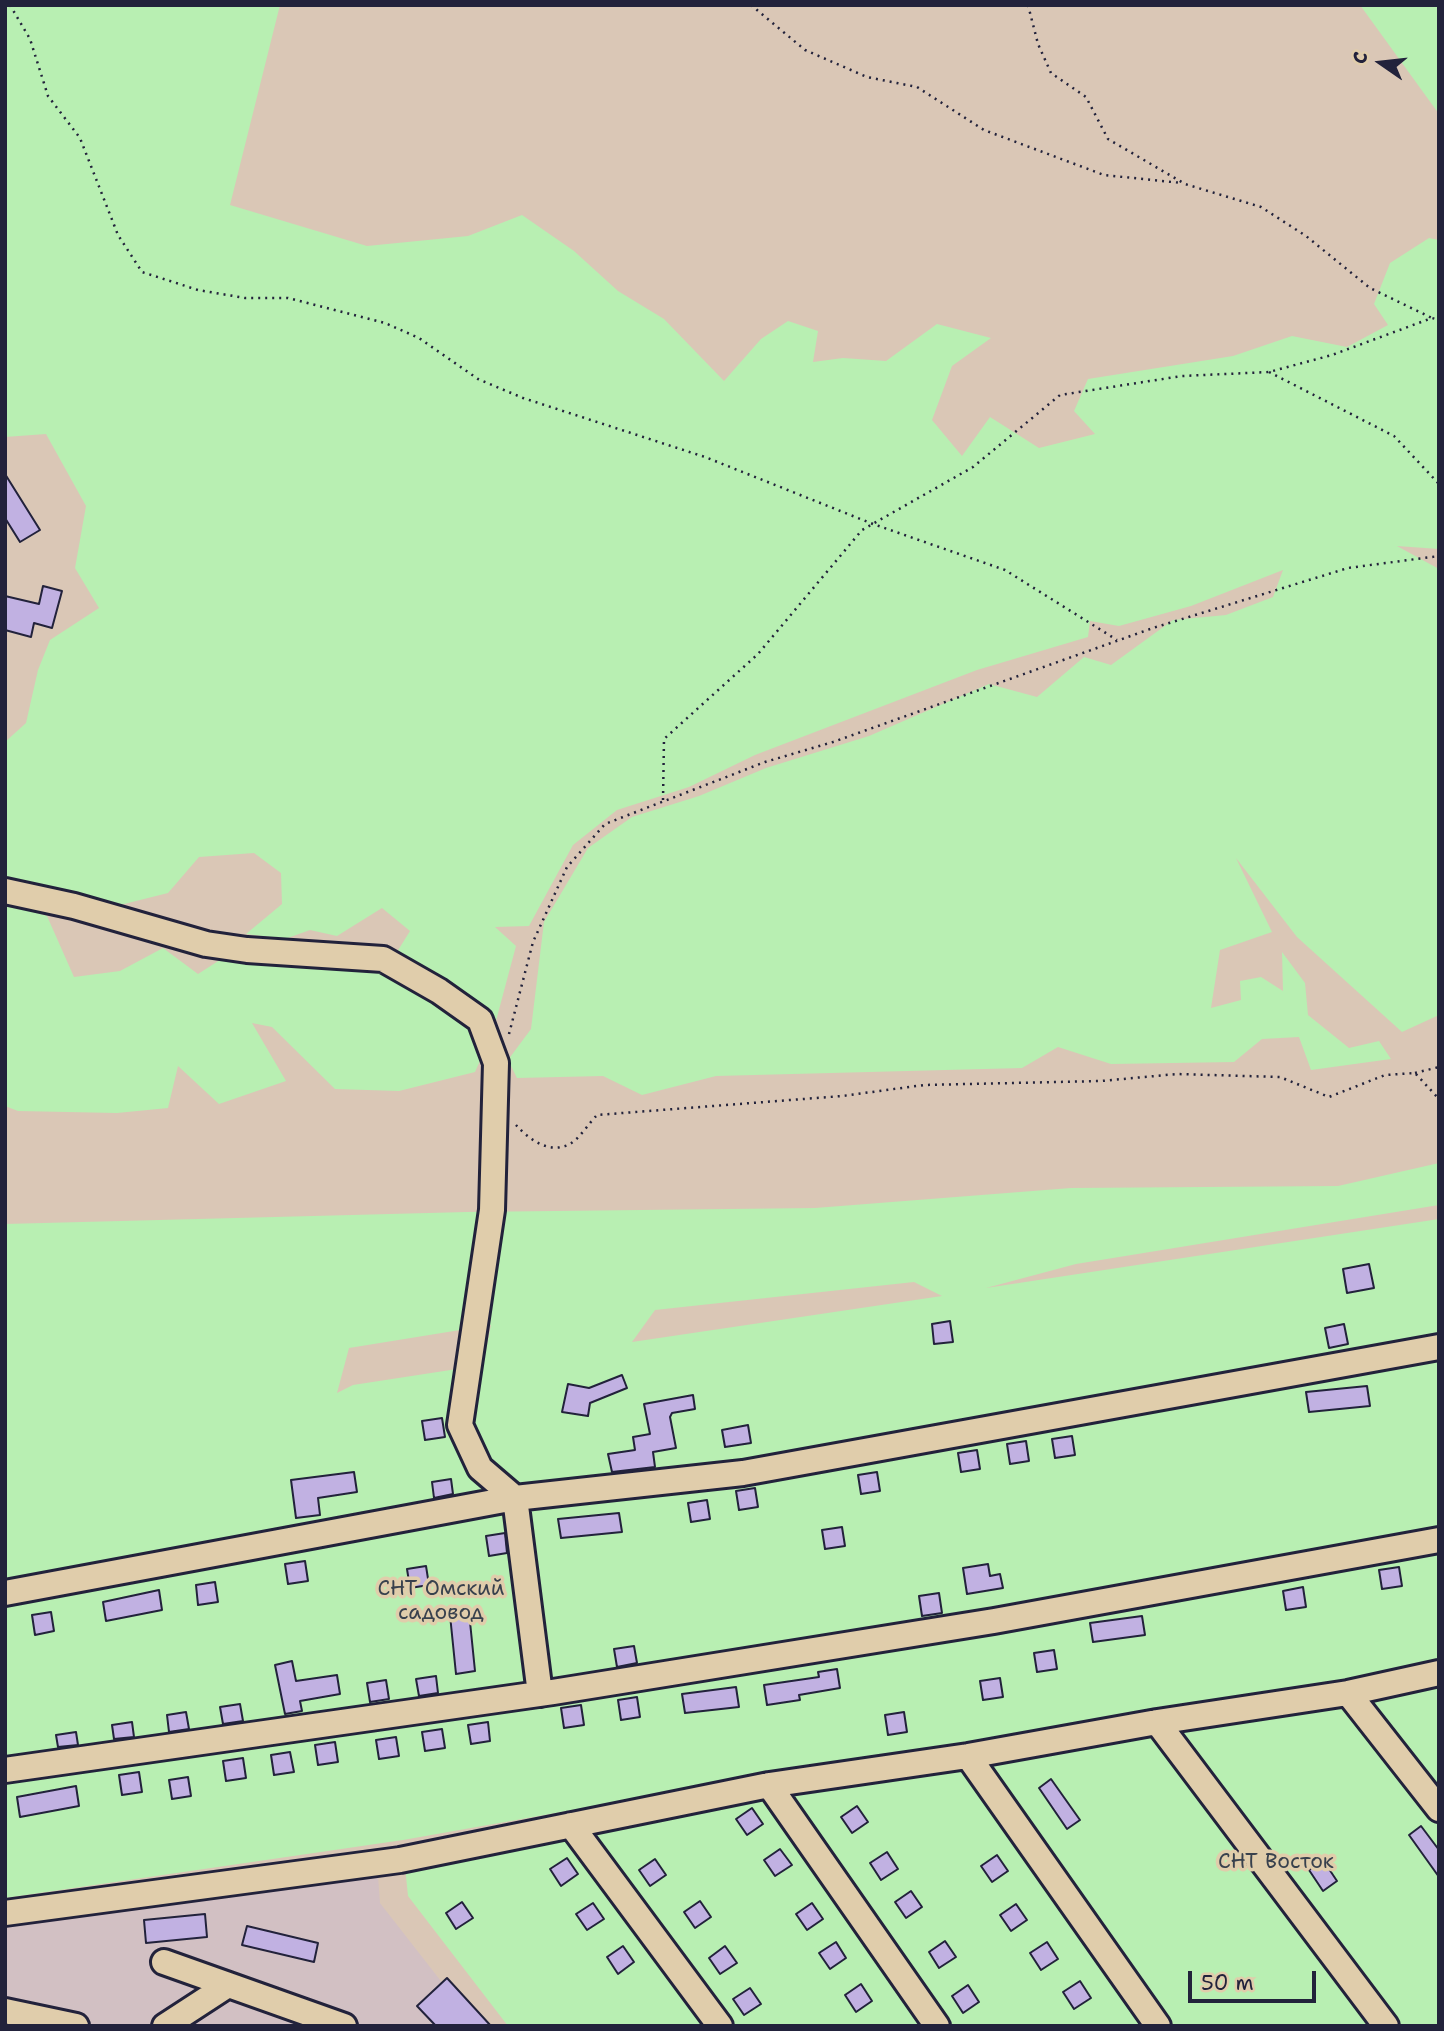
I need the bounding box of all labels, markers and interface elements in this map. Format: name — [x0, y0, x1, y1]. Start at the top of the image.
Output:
north arrow — [1346, 28, 1416, 98]
text: С — [1347, 49, 1374, 66]
park label: СНТ Омский садовод — [378, 1577, 504, 1627]
park label: СНТ Восток — [1218, 1850, 1334, 1876]
scale bar — [1192, 1958, 1320, 2002]
text: 50 m — [1201, 1969, 1254, 1997]

